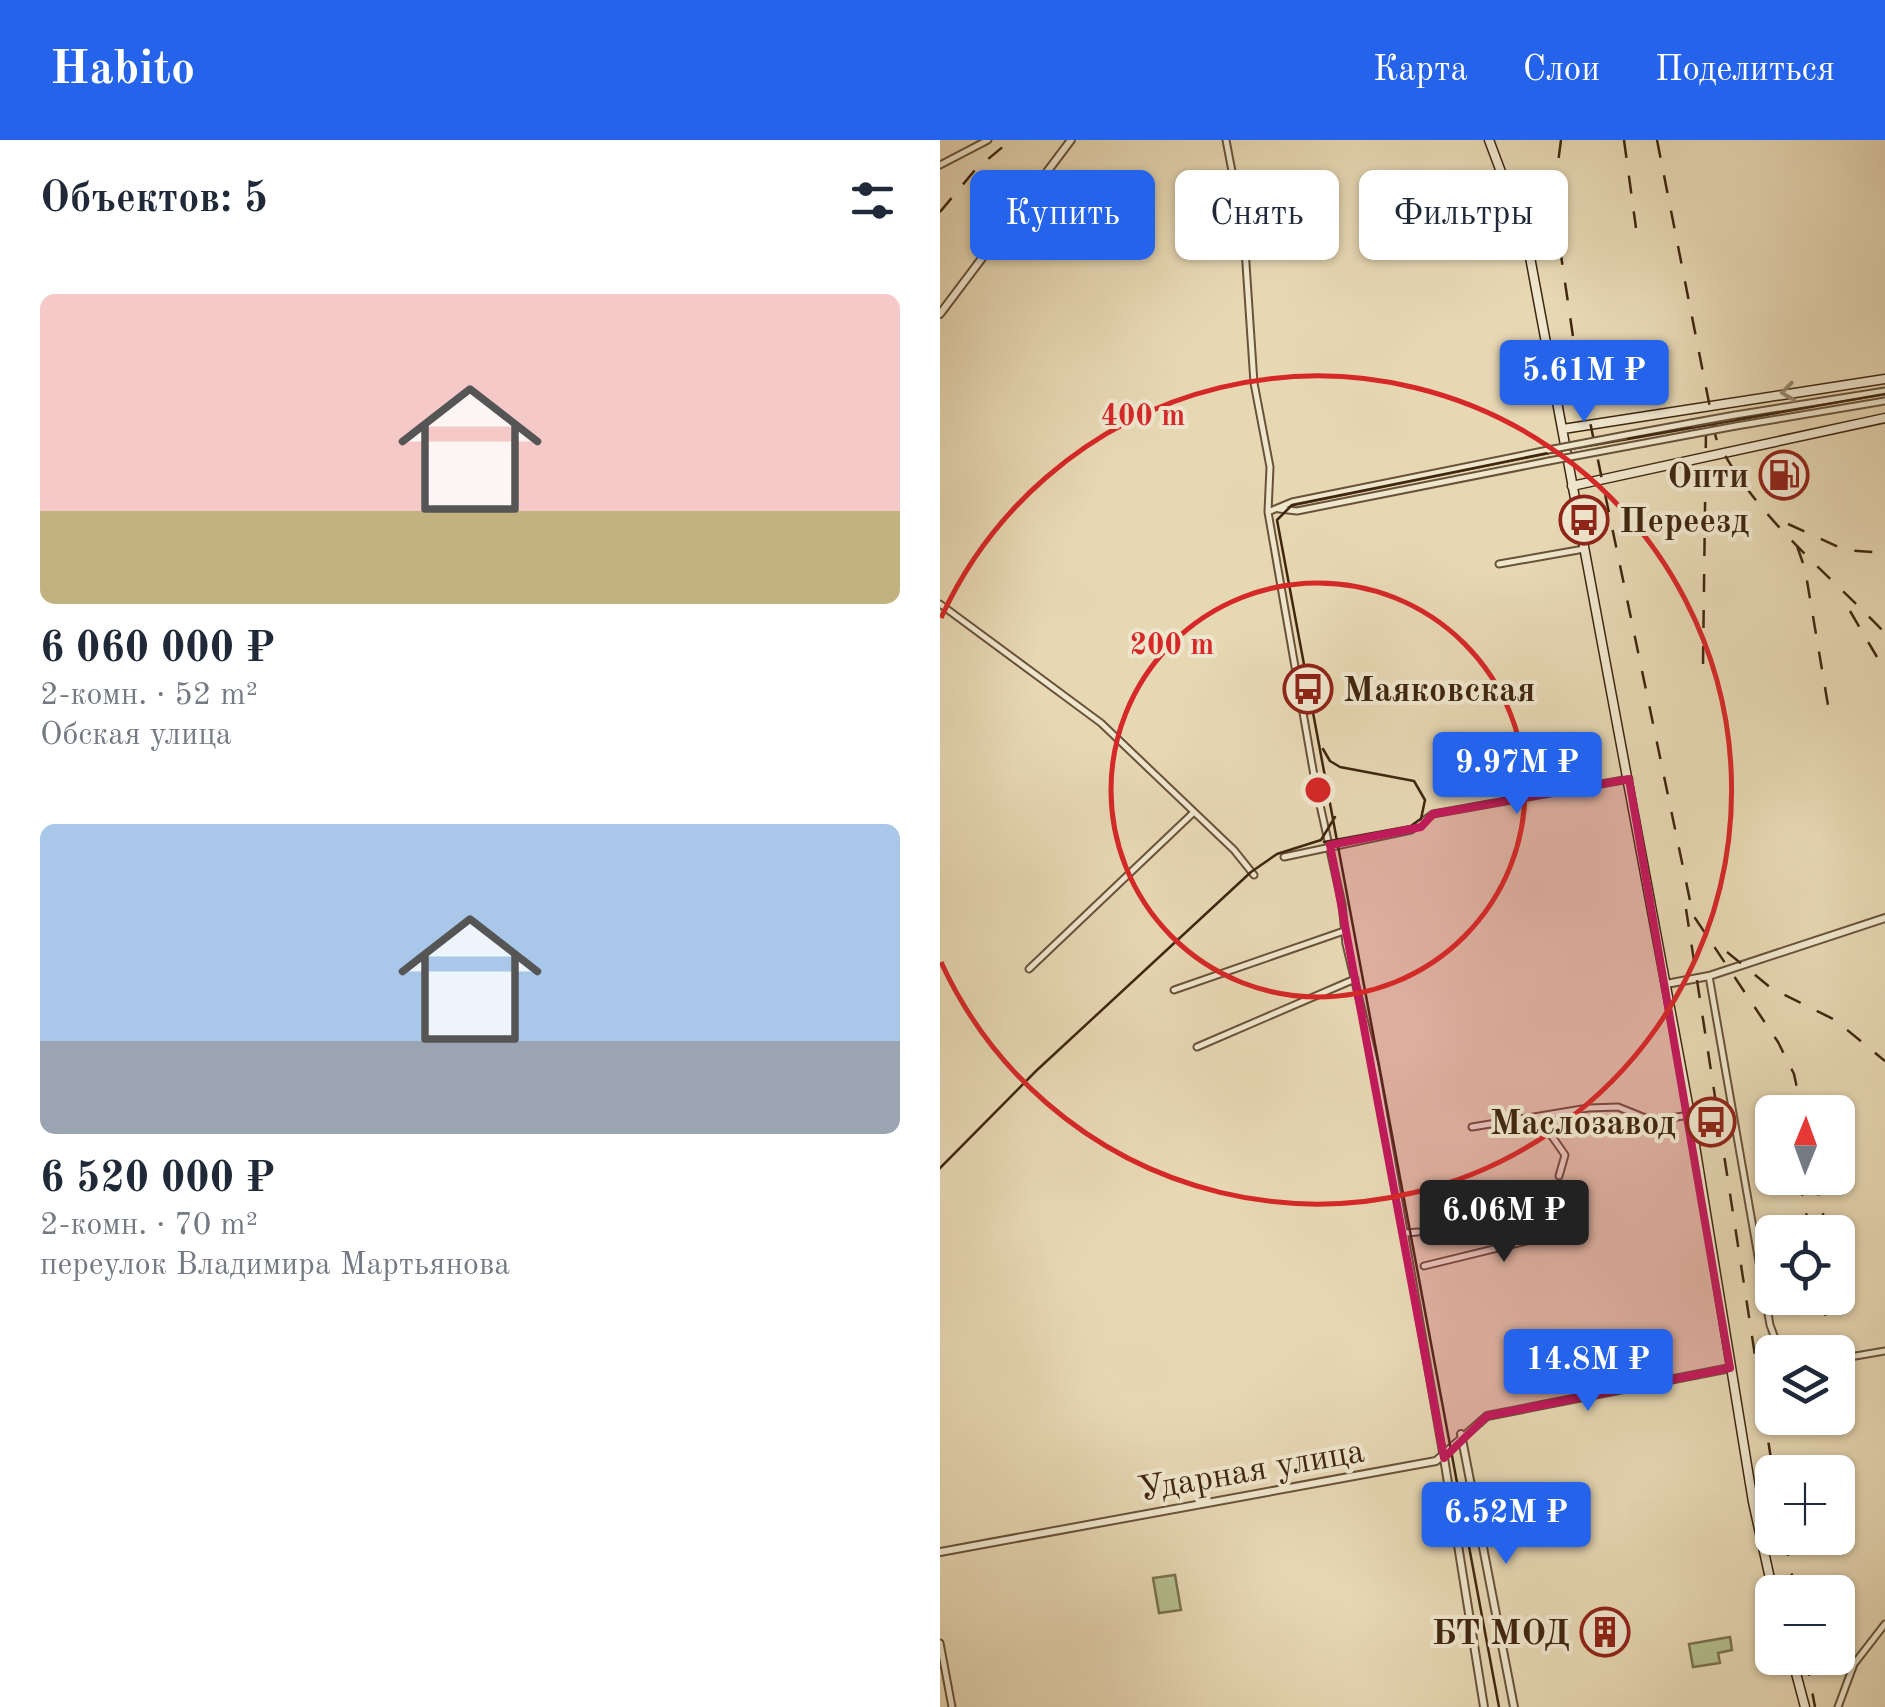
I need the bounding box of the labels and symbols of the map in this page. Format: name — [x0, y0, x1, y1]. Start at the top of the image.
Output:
pin: 5.61M ₽ — [1492, 340, 1676, 425]
one-way arrow — [1780, 381, 1797, 402]
text: 400 m — [1101, 402, 1185, 432]
fuel station icon: Опти — [1758, 449, 1810, 501]
place label: Опти — [1667, 460, 1749, 495]
bus stop icon: Переезд — [1558, 494, 1610, 546]
place label: Переезд — [1619, 505, 1749, 540]
text: 200 m — [1130, 631, 1214, 661]
bus stop icon: Маяковская — [1282, 663, 1334, 715]
place label: Маяковская — [1343, 674, 1535, 709]
pin: 9.97M ₽ — [1425, 732, 1609, 817]
centre of rings — [1300, 772, 1336, 808]
north arrow — [1755, 1095, 1855, 1195]
bus stop icon: Маслозавод — [1685, 1096, 1737, 1148]
place label: Маслозавод — [1490, 1107, 1676, 1142]
pin: 6.06M ₽ — [1412, 1180, 1596, 1265]
pin: 14.8M ₽ — [1496, 1329, 1680, 1414]
street label: Ударная улица — [1136, 1434, 1367, 1509]
pin: 6.52M ₽ — [1414, 1482, 1598, 1567]
building icon: БТ МОД — [1579, 1606, 1631, 1658]
place label: БТ МОД — [1432, 1617, 1570, 1652]

